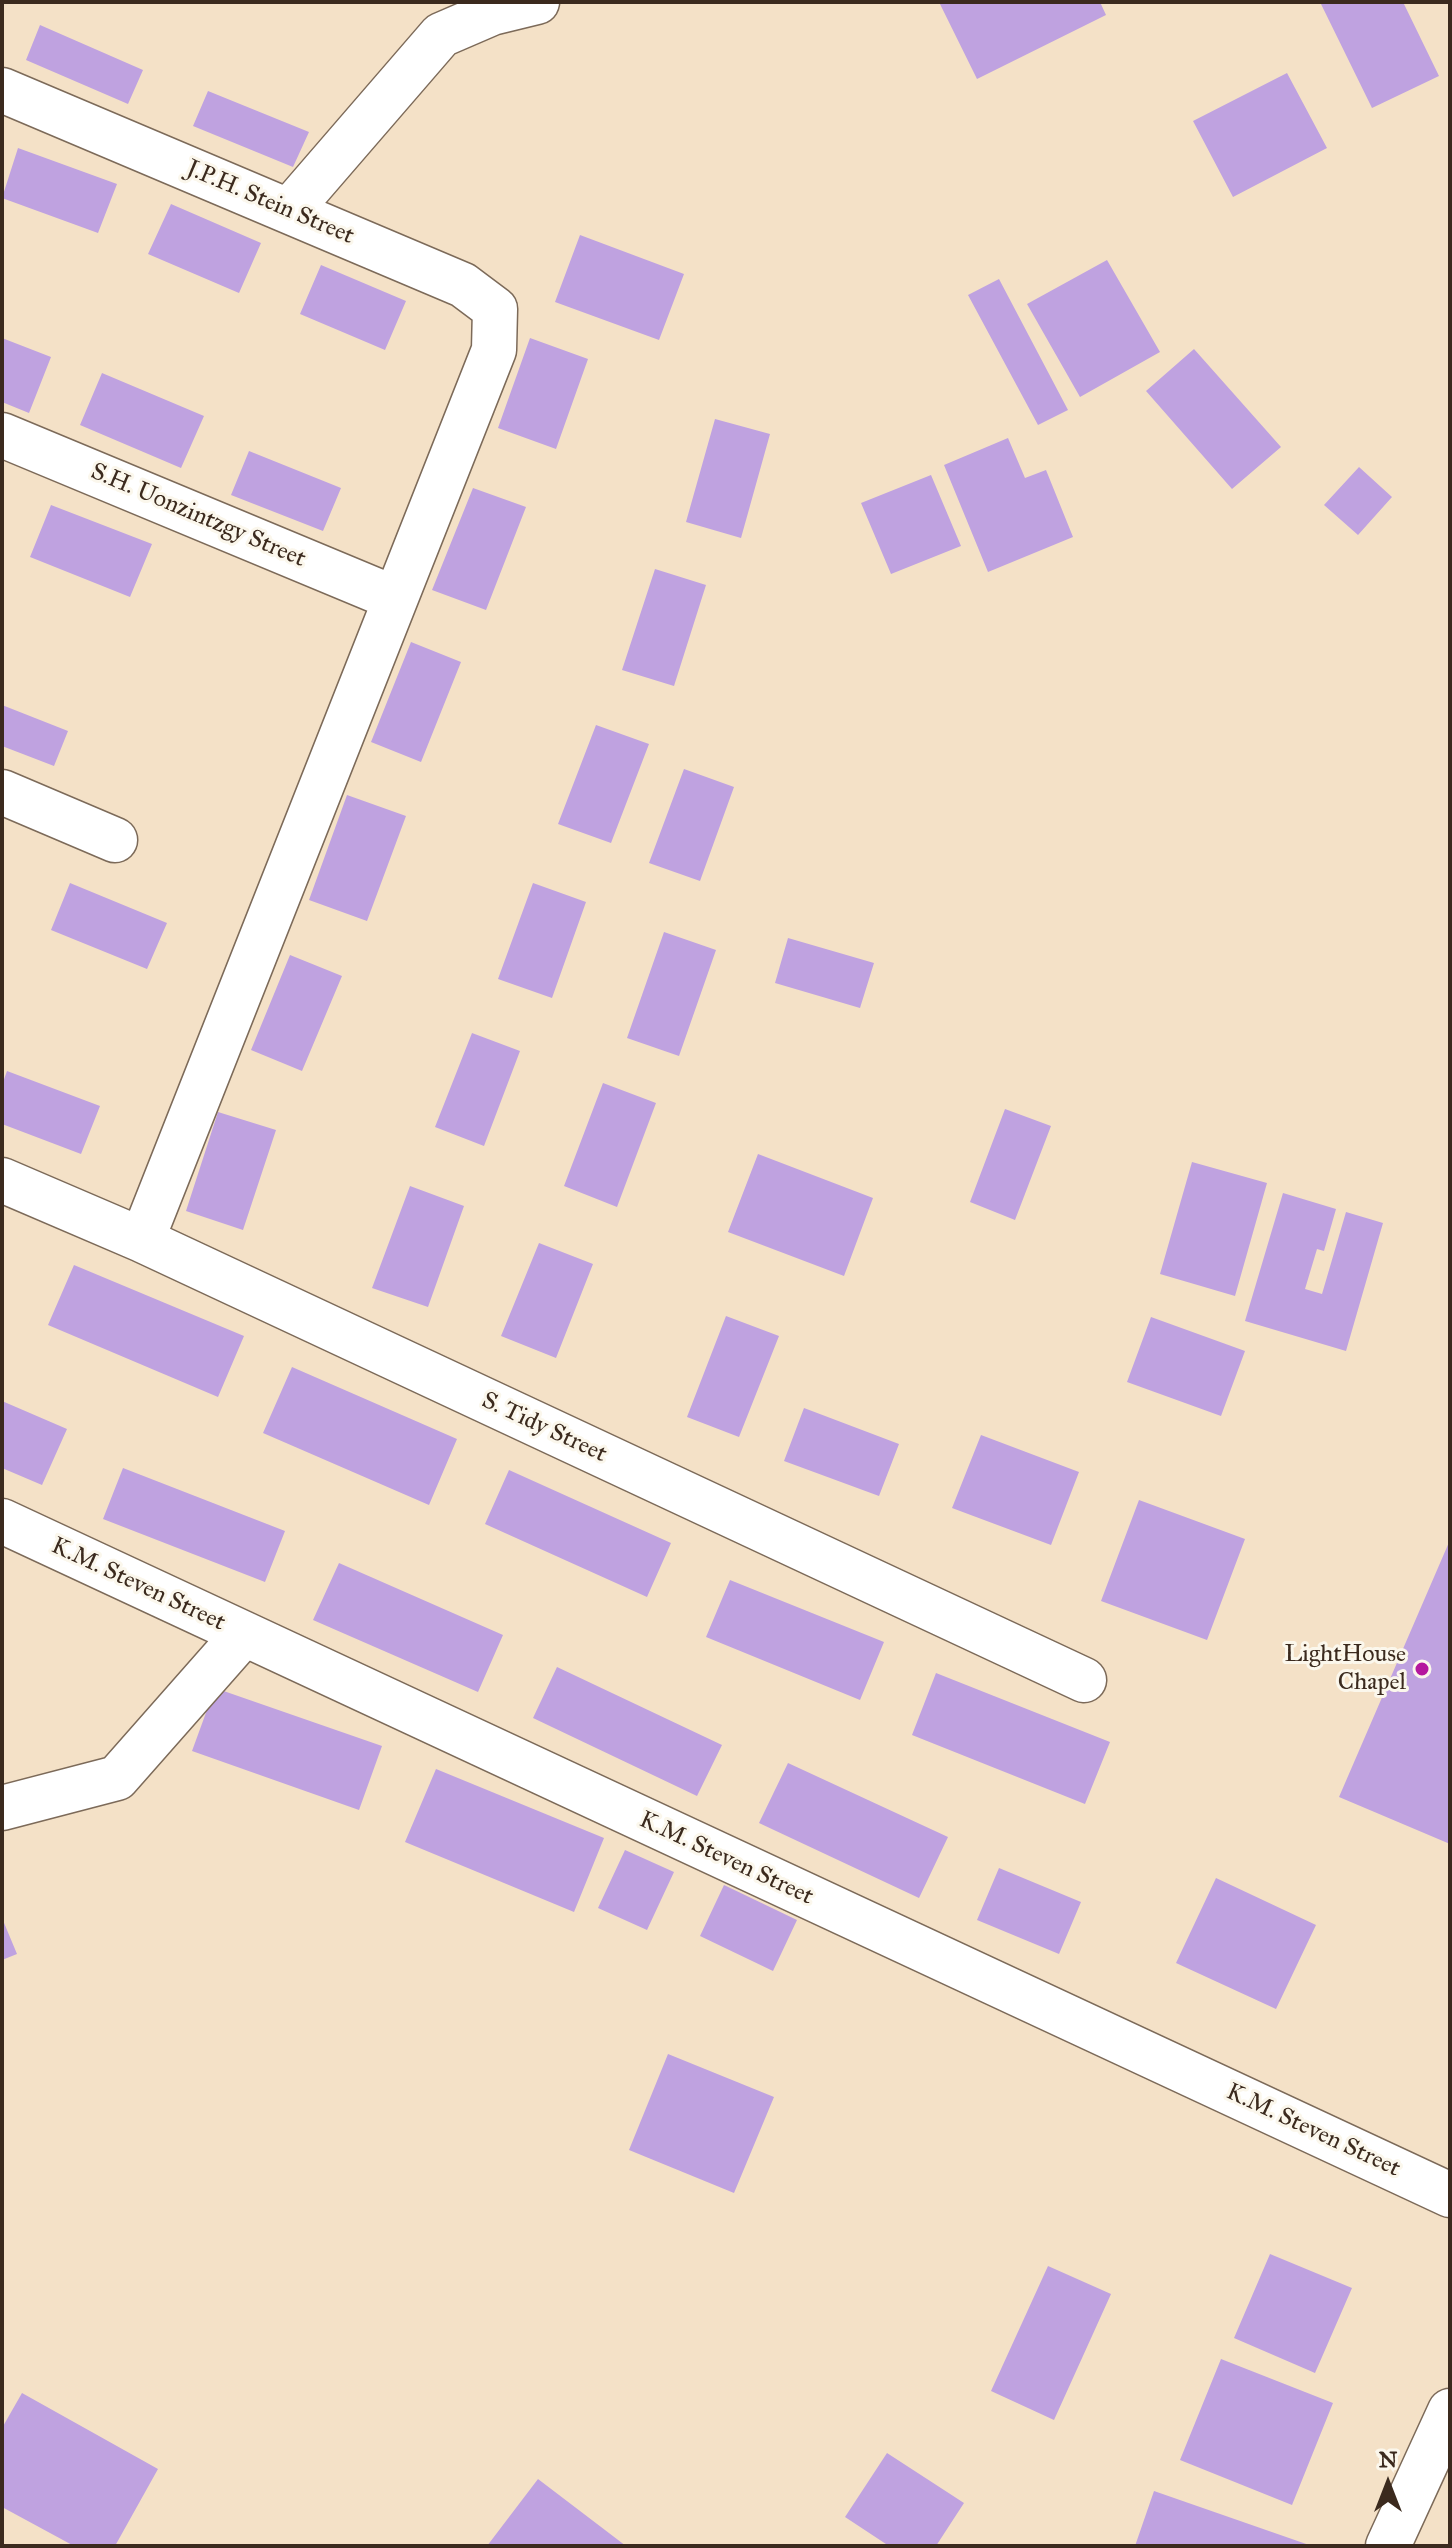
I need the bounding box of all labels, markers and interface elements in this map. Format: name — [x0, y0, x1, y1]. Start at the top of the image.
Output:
street label: J.P.H. Stein Street — [182, 155, 358, 251]
street label: S.H. Uonzintzgy Street — [86, 458, 310, 574]
street label: S. Tidy Street — [477, 1386, 611, 1470]
street label: K.M. Steven Street — [46, 1532, 230, 1638]
place label: LightHouse Chapel — [1285, 1641, 1406, 1697]
marker: LightHouse Chapel — [1413, 1660, 1431, 1678]
street label: K.M. Steven Street — [634, 1806, 818, 1912]
street label: K.M. Steven Street — [1221, 2078, 1405, 2184]
north arrow — [1348, 2444, 1428, 2524]
text: N — [1379, 2446, 1397, 2473]

